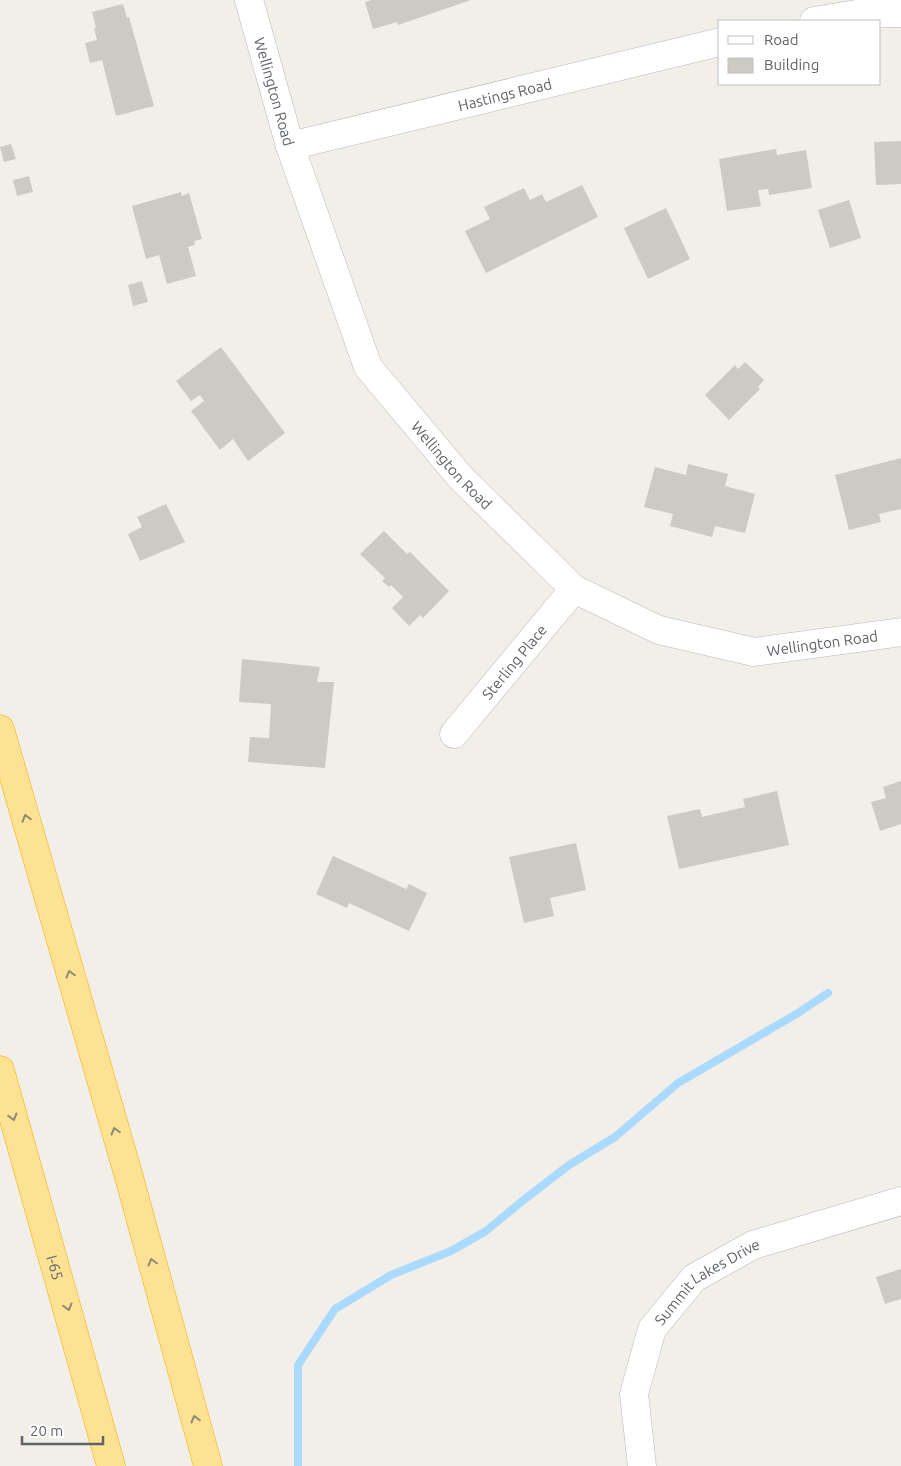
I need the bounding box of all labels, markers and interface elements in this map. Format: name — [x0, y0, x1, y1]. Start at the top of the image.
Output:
legend — [718, 20, 881, 85]
text: Road — [764, 31, 799, 48]
street label: Wellington Road — [251, 35, 298, 148]
text: Building — [764, 56, 819, 73]
street label: Hastings Road — [456, 74, 553, 114]
street label: Wellington Road — [408, 418, 496, 512]
street label: Sterling Place — [478, 621, 550, 702]
street label: Wellington Road — [766, 627, 879, 659]
one-way arrow — [21, 815, 31, 823]
one-way arrow — [66, 971, 76, 979]
one-way arrow — [7, 1112, 17, 1120]
one-way arrow — [111, 1127, 121, 1135]
street label: Summit Lakes Drive — [651, 1235, 761, 1328]
street label: I-65 — [44, 1253, 67, 1282]
one-way arrow — [147, 1258, 158, 1267]
one-way arrow — [62, 1302, 72, 1310]
scale bar — [22, 1414, 104, 1446]
one-way arrow — [191, 1415, 201, 1424]
text: 20 m — [30, 1422, 63, 1439]

